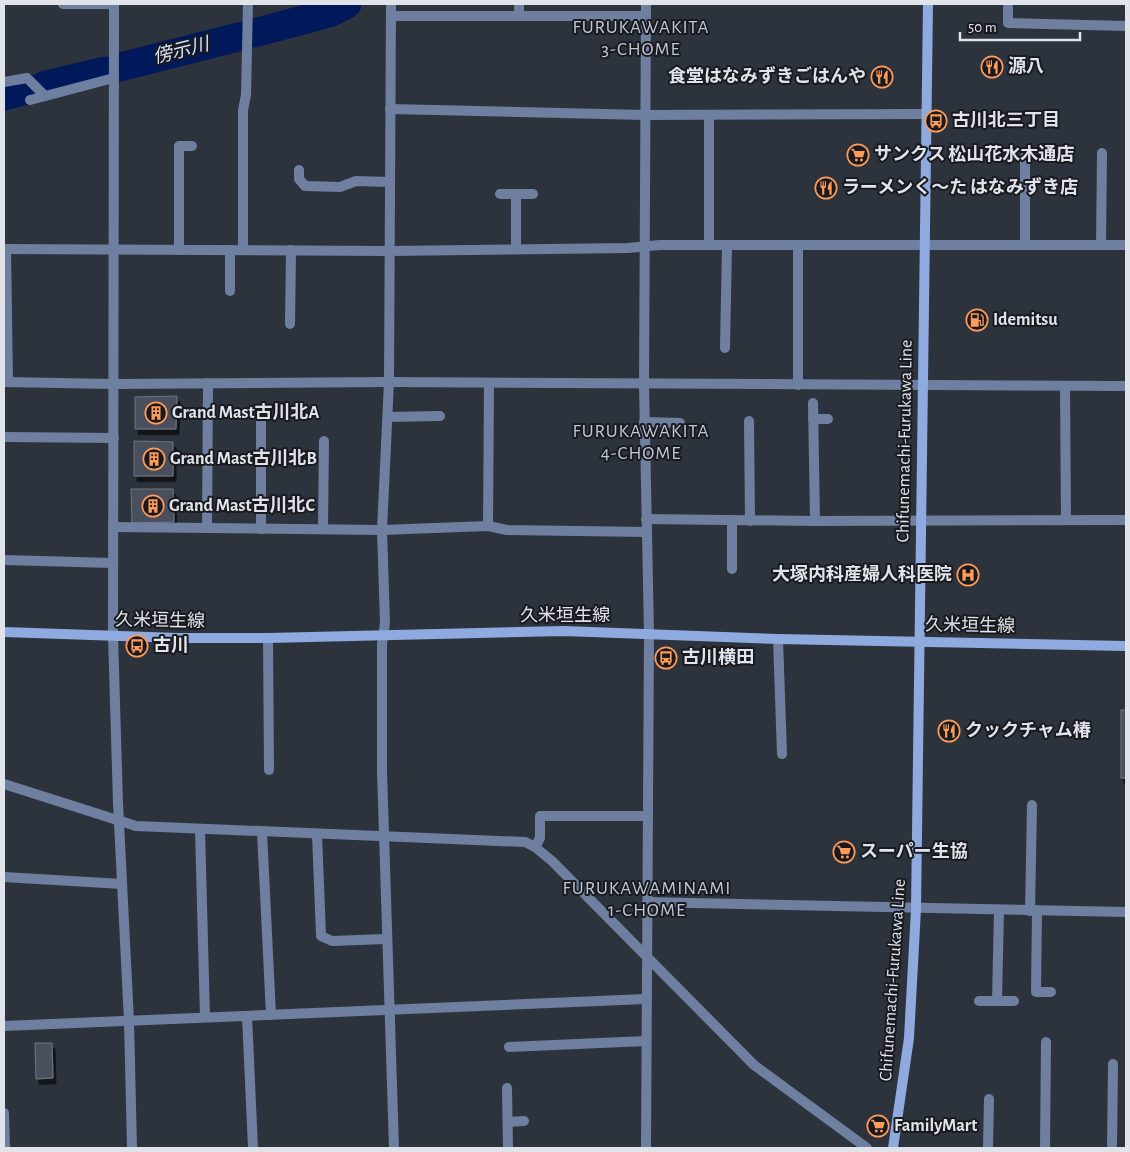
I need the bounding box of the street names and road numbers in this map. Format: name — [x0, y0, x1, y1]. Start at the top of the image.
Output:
street label: Chifunemachi-Furukawa Line — [894, 339, 916, 543]
street label: 久米垣生線 — [520, 605, 610, 625]
street label: 久米垣生線 — [115, 609, 205, 631]
street label: 久米垣生線 — [925, 614, 1015, 636]
street label: Chifunemachi-Furukawa Line — [877, 878, 909, 1082]

